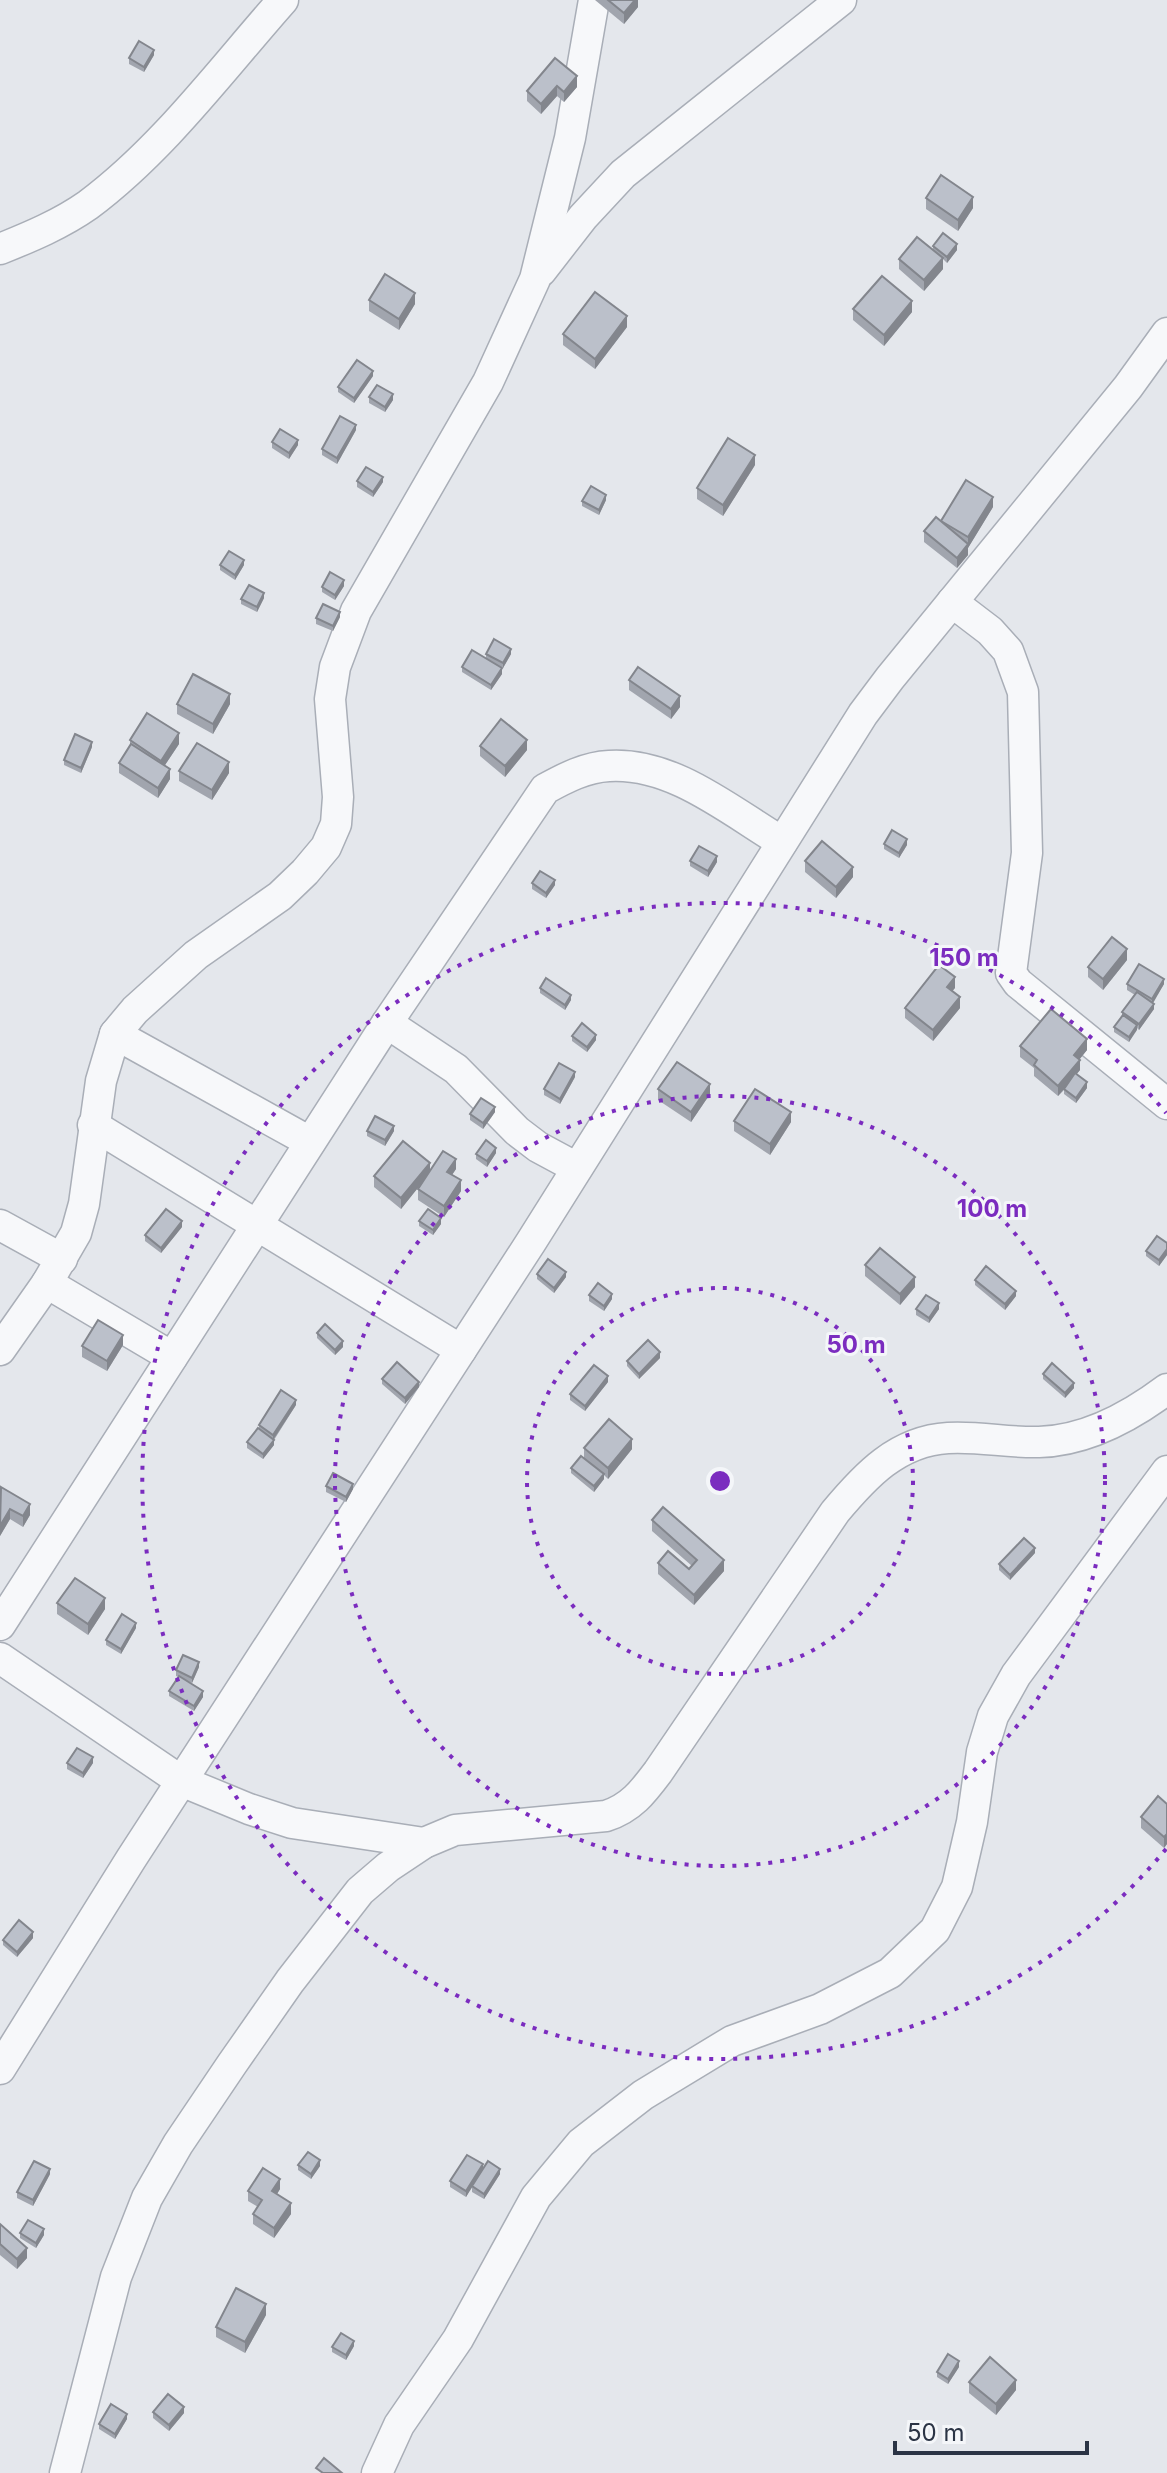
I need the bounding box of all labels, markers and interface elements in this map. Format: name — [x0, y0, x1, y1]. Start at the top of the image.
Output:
text: 150 m — [929, 943, 999, 972]
text: 100 m — [957, 1194, 1027, 1223]
text: 50 m — [826, 1330, 886, 1359]
centre of rings — [706, 1467, 734, 1495]
scale bar — [895, 2405, 1087, 2455]
text: 50 m — [907, 2418, 965, 2447]

